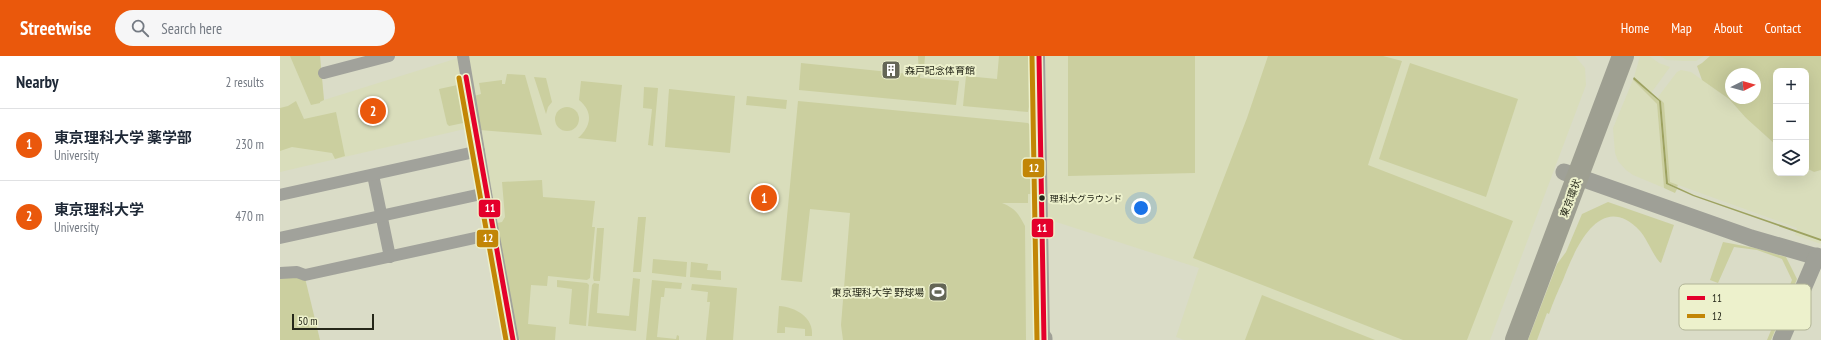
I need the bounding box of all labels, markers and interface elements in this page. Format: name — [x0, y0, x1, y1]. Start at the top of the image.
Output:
search box — [115, 10, 395, 46]
text: Streetwise — [20, 16, 91, 40]
icon: search — [129, 17, 151, 39]
text: Search here — [161, 19, 222, 38]
text: Home — [1621, 19, 1649, 37]
text: Map — [1671, 19, 1692, 37]
text: About — [1714, 19, 1743, 37]
text: Contact — [1765, 19, 1801, 37]
building icon: 森戸記念体育館 — [880, 59, 902, 81]
place label: 森戸記念体育館 — [905, 64, 975, 77]
north arrow — [1725, 68, 1761, 104]
map controls — [1773, 68, 1809, 176]
button: + — [1773, 68, 1809, 104]
text: Nearby — [16, 71, 59, 93]
text: 2 results — [225, 74, 264, 91]
pin: 2 — [360, 96, 386, 126]
button: − — [1773, 104, 1809, 140]
text: 東京理科大学 薬学部 — [54, 128, 192, 147]
text: 1 — [26, 136, 32, 153]
text: 230 m — [235, 136, 264, 153]
button: layers — [1773, 140, 1809, 176]
text: University — [54, 147, 99, 164]
line badge: 12 — [1022, 158, 1045, 178]
text: 12 — [1029, 161, 1039, 175]
street label: 東京環状 — [1557, 177, 1584, 219]
pin: 1 — [751, 183, 777, 213]
marker: 理科大グラウンド — [1037, 193, 1047, 203]
place label: 理科大グラウンド — [1050, 193, 1122, 204]
your location — [1131, 198, 1151, 218]
line badge: 11 — [478, 199, 501, 218]
text: 東京理科大学 — [54, 200, 144, 219]
text: 11 — [485, 201, 495, 215]
text: 2 — [26, 208, 32, 225]
text: 470 m — [235, 208, 264, 225]
line badge: 11 — [1031, 218, 1054, 238]
text: University — [54, 219, 99, 236]
text: 11 — [1037, 221, 1047, 235]
line badge: 12 — [476, 229, 499, 248]
text: 12 — [483, 231, 493, 245]
sports icon: 東京理科大学 野球場 — [927, 281, 949, 303]
legend — [1679, 284, 1811, 330]
place label: 東京理科大学 野球場 — [832, 286, 924, 299]
text: 11 — [1712, 291, 1722, 305]
text: 12 — [1712, 309, 1722, 323]
scale bar — [292, 312, 374, 331]
text: 50 m — [298, 314, 317, 328]

